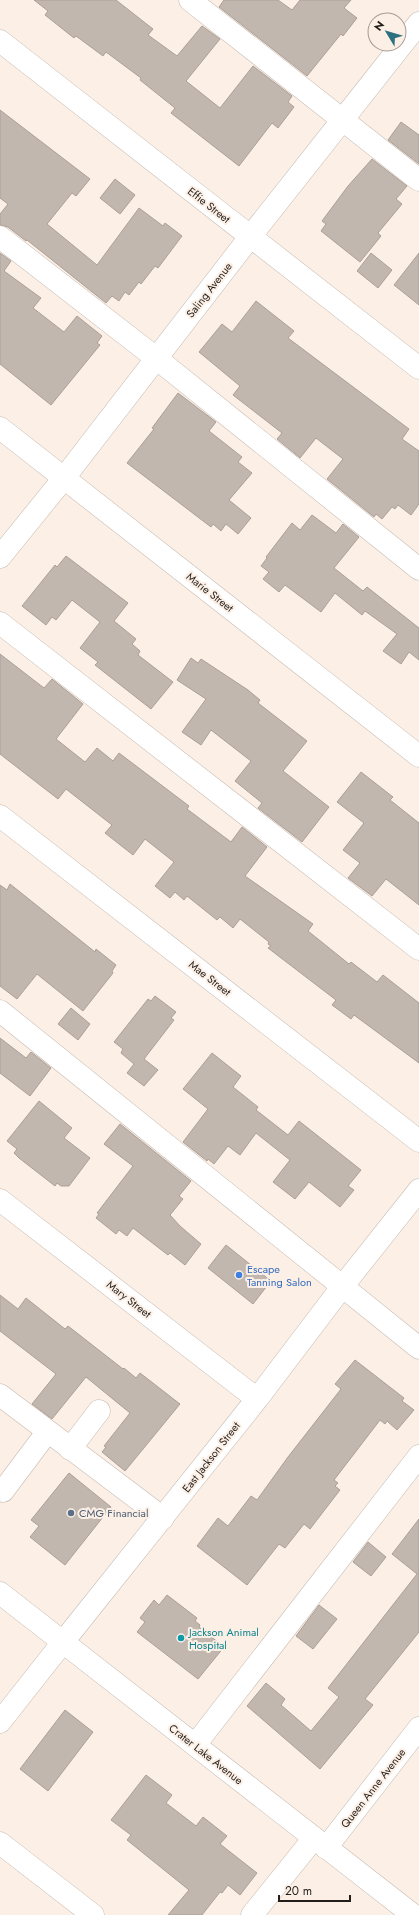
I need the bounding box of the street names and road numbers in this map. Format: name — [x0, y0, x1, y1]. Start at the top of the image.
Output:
street label: Effie Street — [184, 183, 234, 227]
street label: Saling Avenue — [182, 259, 236, 321]
street label: Marie Street — [183, 568, 237, 616]
street label: Mae Street — [186, 956, 235, 1000]
street label: Mary Street — [103, 1276, 155, 1322]
street label: East Jackson Street — [178, 1418, 244, 1496]
street label: Crater Lake Avenue — [166, 1720, 247, 1788]
street label: Queen Anne Avenue — [337, 1745, 409, 1831]

